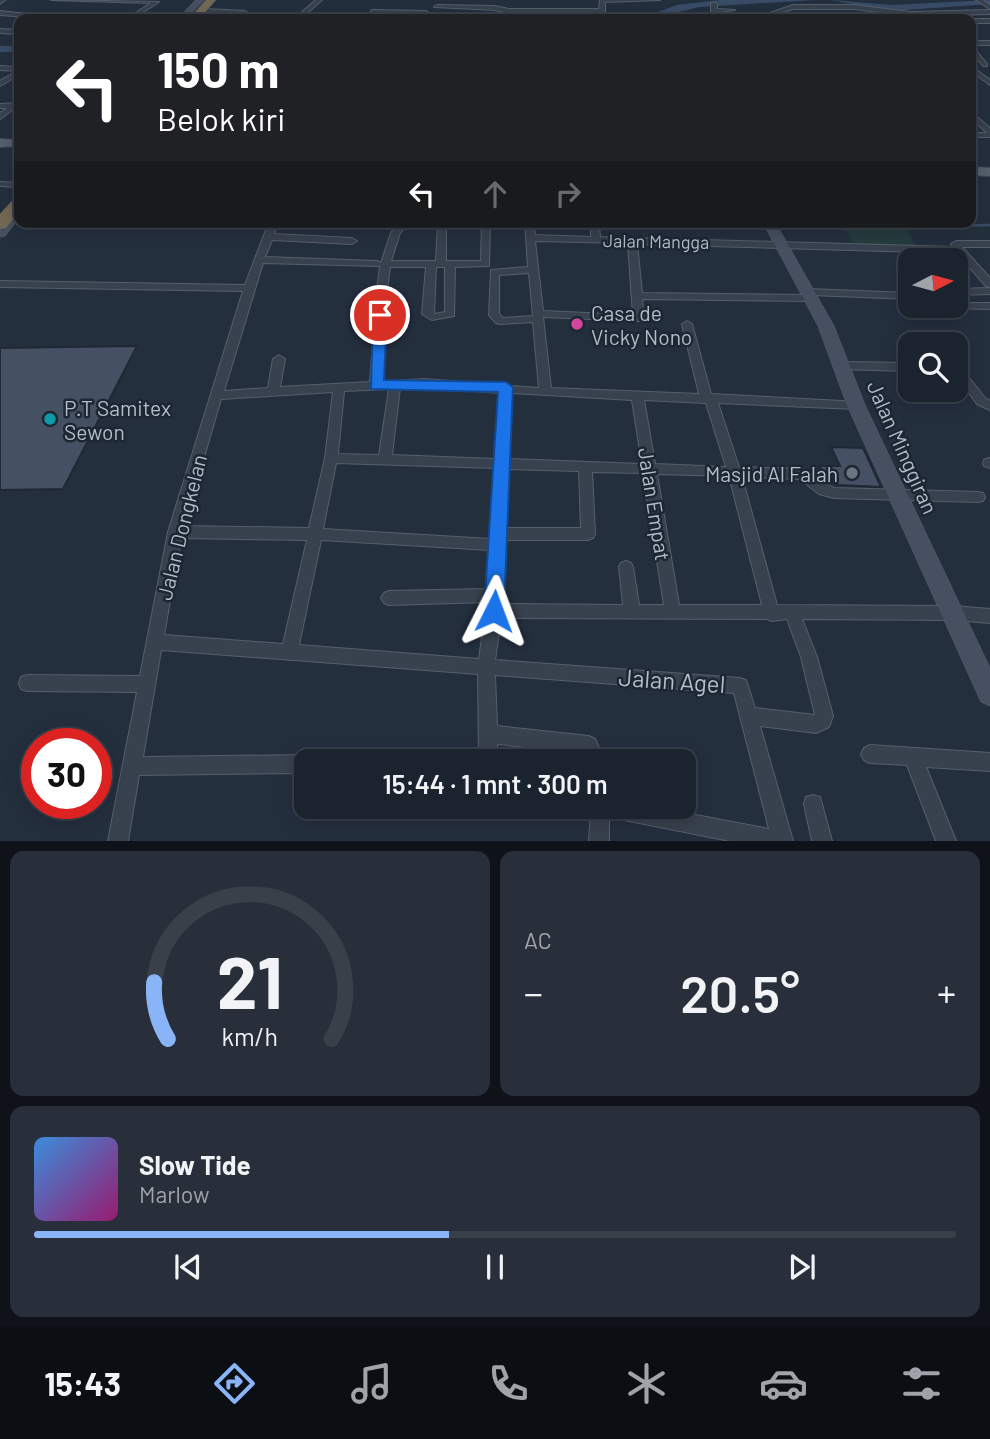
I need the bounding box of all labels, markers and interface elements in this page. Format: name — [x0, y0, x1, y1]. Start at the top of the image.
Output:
text: 150 m — [157, 39, 279, 98]
icon: left — [42, 42, 133, 133]
text: Belok kiri — [157, 99, 285, 137]
icon: left — [403, 175, 441, 213]
icon: ahead — [476, 175, 514, 213]
icon: right — [549, 175, 587, 213]
street label: Jalan Mangga — [603, 229, 709, 253]
north arrow — [898, 248, 968, 318]
map controls — [898, 248, 968, 402]
pin — [350, 285, 410, 345]
icon: arrive — [361, 296, 399, 334]
place label: Casa de Vicky Nono — [591, 300, 692, 349]
marker: Casa de Vicky Nono — [569, 316, 585, 332]
button: search — [898, 332, 968, 402]
street label: Jalan Minggiran — [862, 377, 944, 517]
place label: P.T Samitex Sewon — [64, 395, 171, 444]
marker: P.T Samitex Sewon — [42, 411, 58, 427]
street label: Jalan Empat — [634, 446, 676, 562]
street label: Jalan Dongkelan — [151, 452, 211, 602]
place label: Masjid Al Falah — [705, 461, 838, 486]
marker: Masjid Al Falah — [844, 465, 860, 481]
position arrow — [457, 574, 531, 648]
street label: Jalan Agel — [618, 662, 726, 698]
speed limit sign: 30 — [21, 728, 112, 819]
text: 15:44 · 1 mnt · 300 m — [382, 768, 608, 799]
text: AC — [524, 926, 552, 954]
text: 21 — [217, 937, 283, 1025]
text: 20.5° — [680, 961, 800, 1023]
text: − — [524, 969, 543, 1015]
text: + — [937, 969, 956, 1015]
text: km/h — [222, 1021, 278, 1051]
text: Slow Tide — [139, 1149, 251, 1180]
text: Marlow — [139, 1180, 210, 1208]
icon: previous — [169, 1248, 207, 1286]
icon: pause — [476, 1248, 514, 1286]
icon: next — [783, 1248, 821, 1286]
icon: directions — [210, 1359, 259, 1408]
icon: music — [347, 1359, 396, 1408]
icon: phone — [484, 1359, 533, 1408]
icon: climate — [622, 1359, 671, 1408]
icon: car — [759, 1359, 808, 1408]
icon: filters — [897, 1359, 946, 1408]
text: 15:43 — [44, 1364, 121, 1402]

